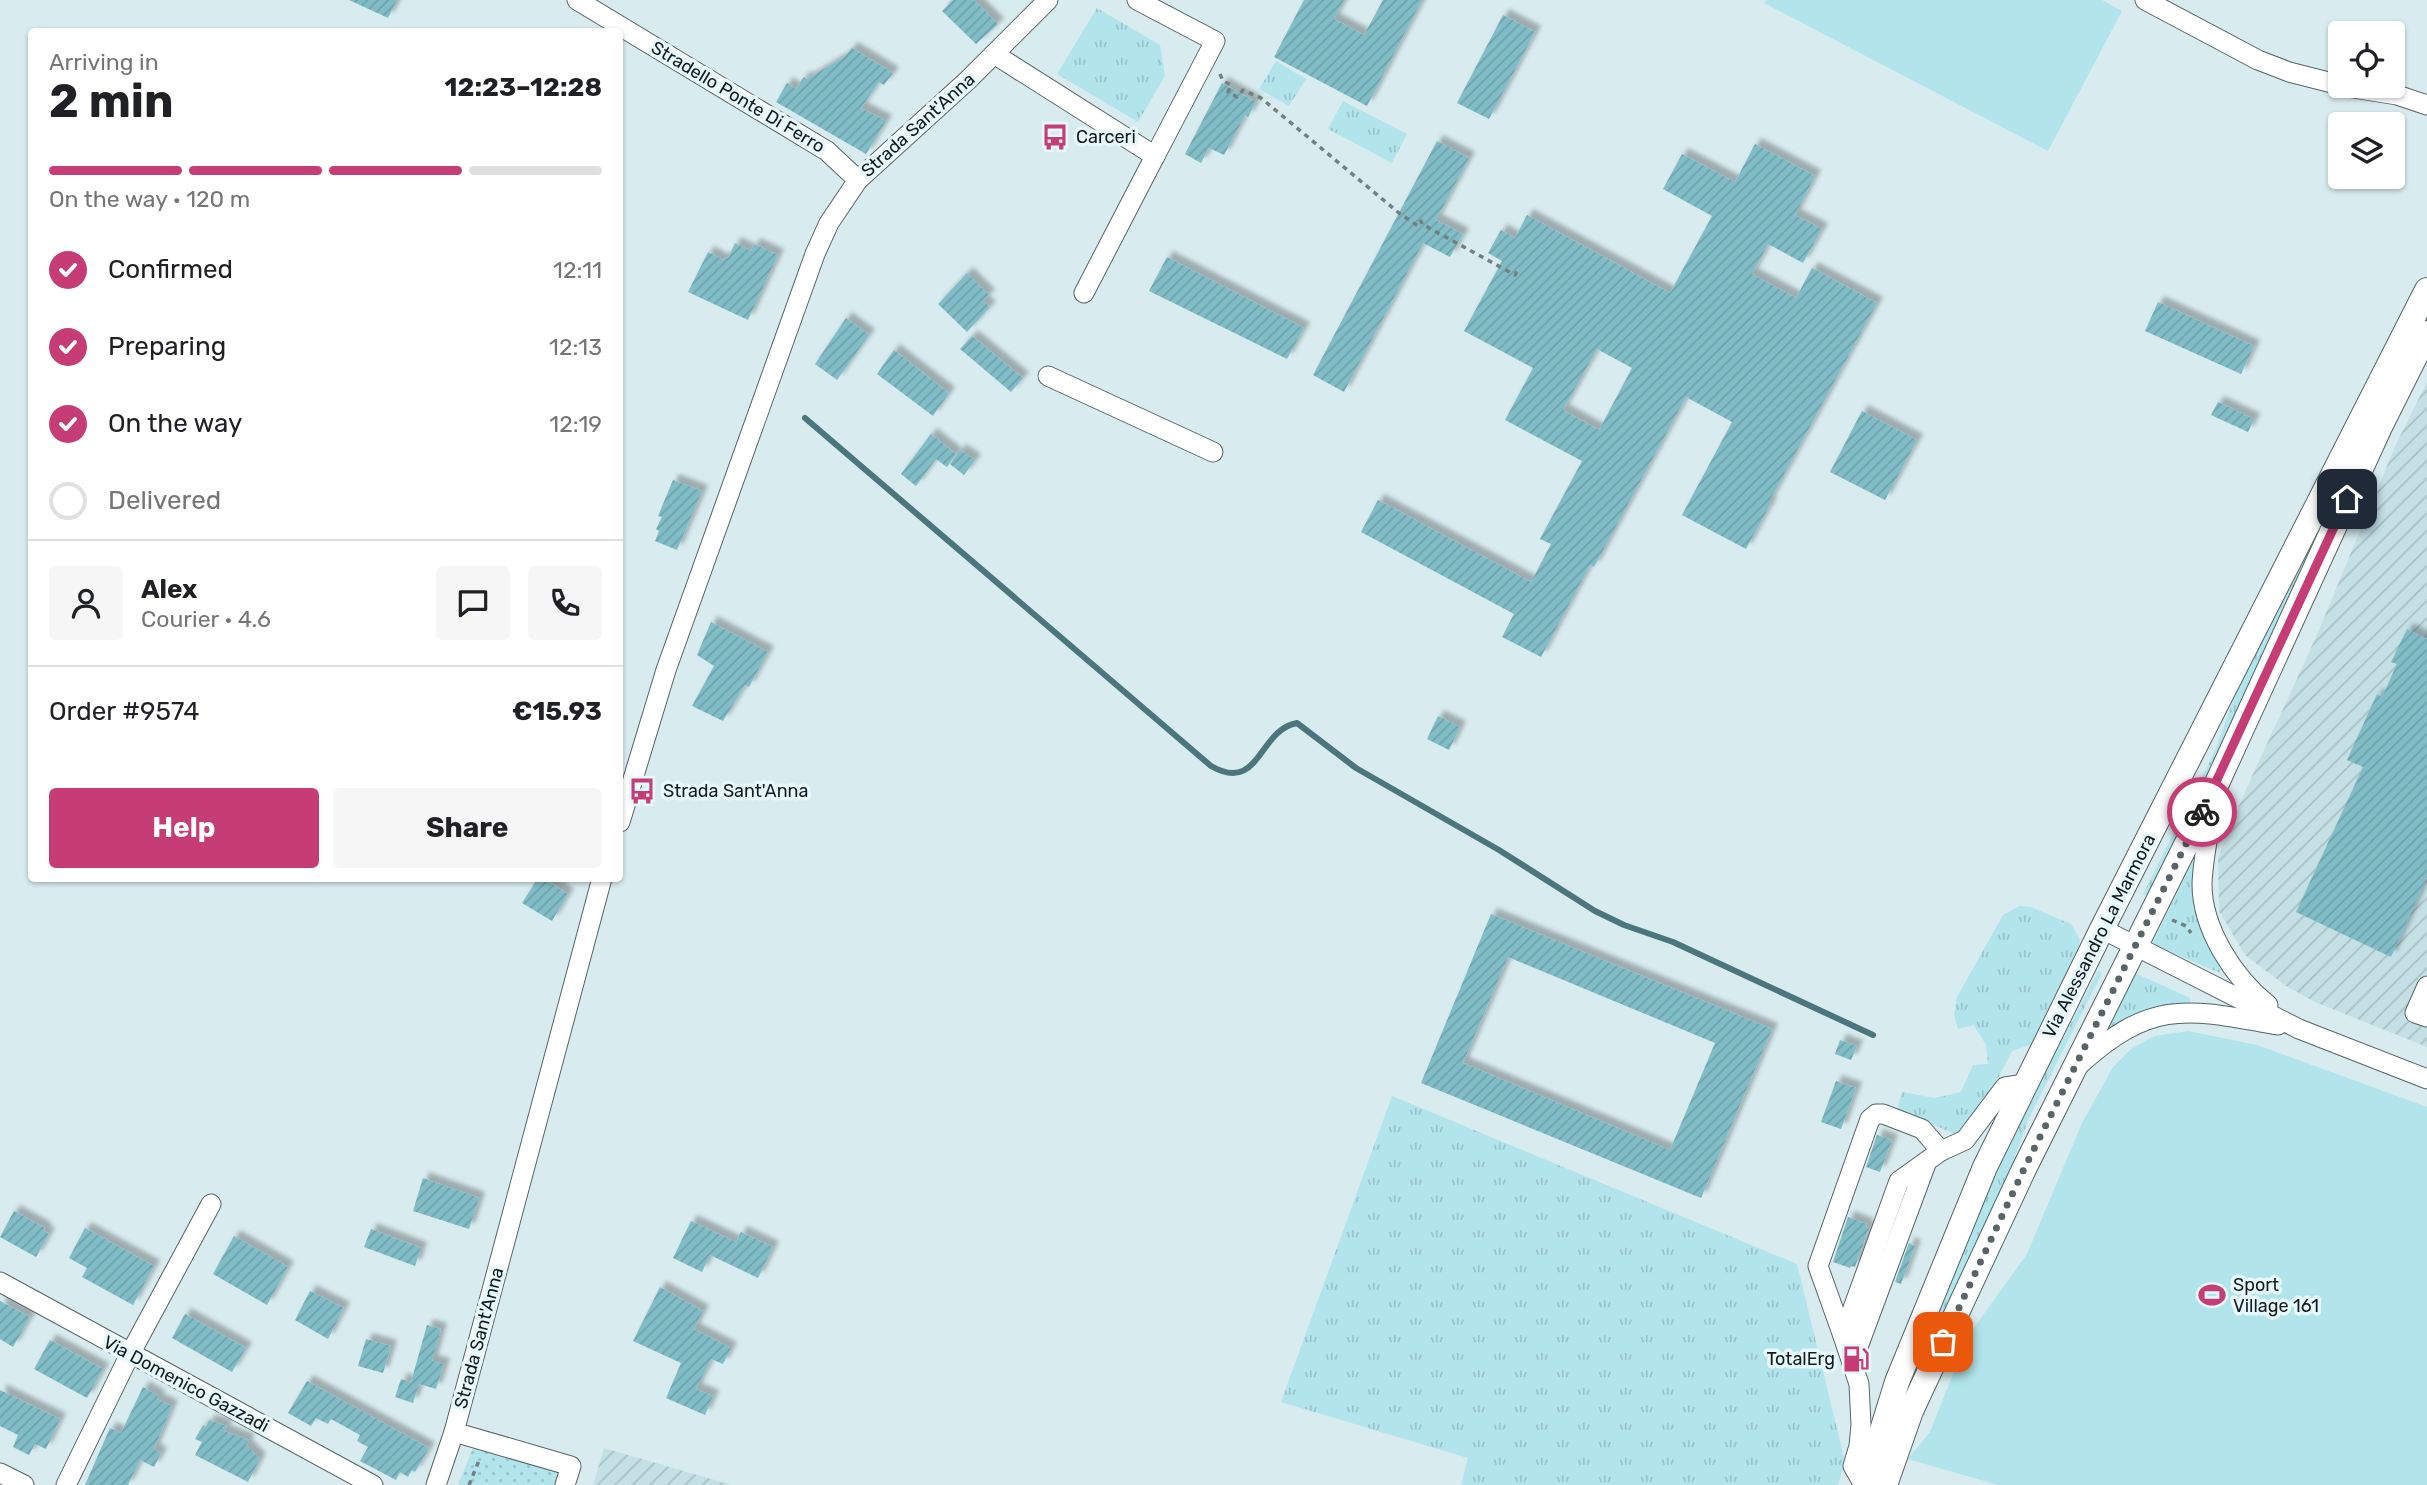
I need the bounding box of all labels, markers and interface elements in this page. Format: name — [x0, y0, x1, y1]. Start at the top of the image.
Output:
map controls — [2328, 21, 2405, 189]
button: locate — [2328, 21, 2405, 98]
street label: Stradello Ponte Di Ferro — [647, 36, 829, 158]
text: Arriving in — [49, 48, 159, 76]
street label: Strada Sant'Anna — [857, 68, 979, 182]
text: 12:23–12:28 — [445, 72, 602, 103]
text: 2 min — [49, 74, 174, 129]
button: layers — [2328, 112, 2405, 189]
bus stop icon: Carceri — [1040, 122, 1070, 152]
place label: Carceri — [1076, 126, 1136, 148]
text: On the way · 120 m — [49, 185, 250, 213]
icon: check — [49, 251, 87, 289]
text: Confirmed — [108, 254, 233, 285]
text: 12:11 — [553, 256, 602, 284]
icon: check — [49, 328, 87, 366]
text: Preparing — [108, 331, 226, 362]
text: 12:13 — [549, 333, 602, 361]
icon: check — [49, 405, 87, 443]
text: On the way — [108, 408, 242, 439]
text: 12:19 — [549, 410, 602, 438]
pin — [2317, 469, 2377, 529]
icon: home — [2328, 480, 2366, 518]
text: Delivered — [108, 485, 221, 516]
button: person — [49, 566, 123, 640]
button: chat — [436, 566, 510, 640]
button: phone — [528, 566, 602, 640]
text: Alex — [141, 574, 197, 605]
text: Courier · 4.6 — [141, 605, 271, 633]
text: Order #9574 — [49, 696, 199, 727]
text: €15.93 — [512, 696, 602, 727]
bus stop icon: Strada Sant'Anna — [627, 776, 657, 806]
courier — [2167, 777, 2237, 847]
place label: Strada Sant'Anna — [663, 780, 808, 802]
button: Help — [49, 788, 319, 868]
button: Share — [333, 788, 602, 868]
icon: bike — [2183, 793, 2221, 831]
street label: Via Alessandro La Marmora — [2038, 830, 2160, 1042]
street label: Strada Sant'Anna — [450, 1265, 508, 1411]
place label: Sport Village 161 — [2233, 1274, 2319, 1317]
sports icon: Sport Village 161 — [2197, 1280, 2227, 1310]
pin — [1913, 1312, 1973, 1372]
icon: bag — [1924, 1323, 1962, 1361]
street label: Via Domenico Gazzadi — [99, 1331, 273, 1437]
fuel station icon: TotalErg — [1841, 1344, 1871, 1374]
place label: TotalErg — [1766, 1348, 1835, 1370]

